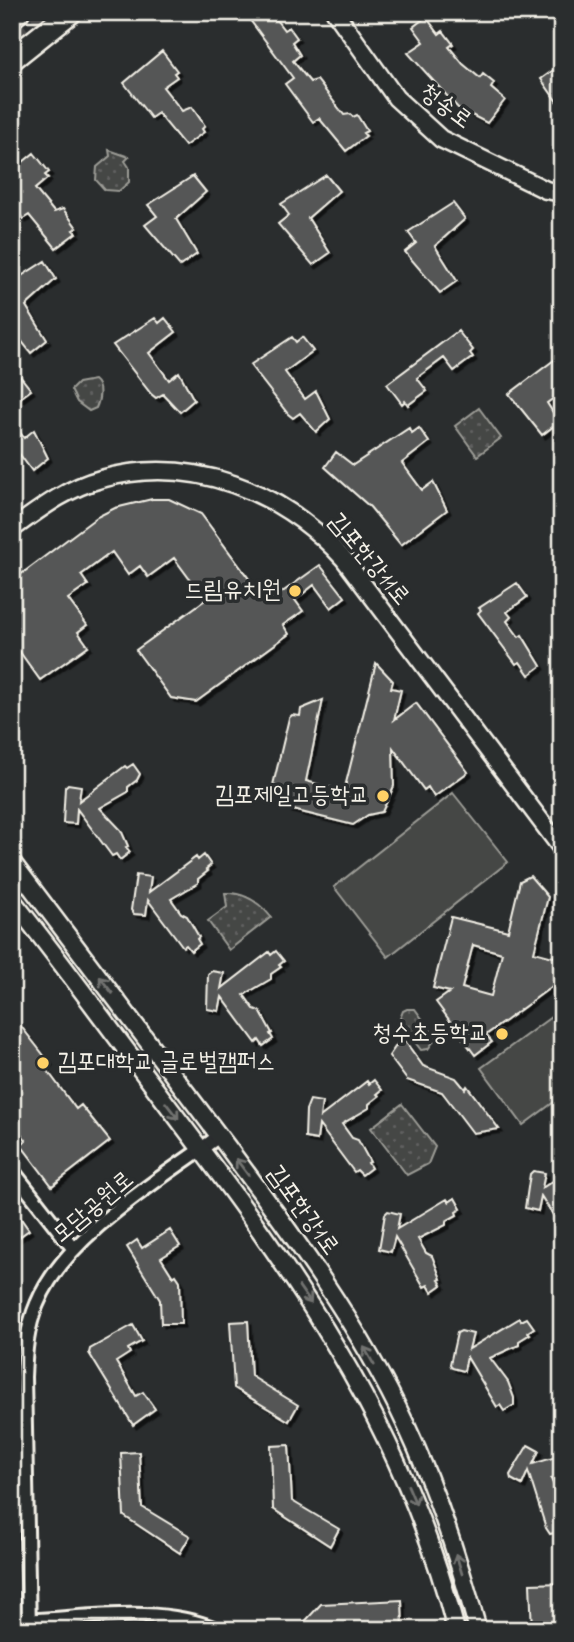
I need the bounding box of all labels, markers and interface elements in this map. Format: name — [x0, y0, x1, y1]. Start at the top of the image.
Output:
street label: 청송로 — [411, 76, 479, 138]
street label: 김포한강11로 — [319, 506, 417, 614]
place label: 드림유치원 — [184, 574, 281, 609]
marker: 드림유치원 — [287, 583, 303, 599]
place label: 김포제일고등학교 — [215, 779, 369, 814]
marker: 김포제일고등학교 — [375, 788, 391, 804]
one-way arrow — [98, 977, 113, 995]
place label: 청수초등학교 — [372, 1017, 488, 1052]
marker: 청수초등학교 — [494, 1026, 510, 1042]
place label: 김포대학교 글로벌캠퍼스 — [57, 1046, 275, 1081]
marker: 김포대학교 글로벌캠퍼스 — [35, 1055, 51, 1071]
one-way arrow — [164, 1101, 179, 1120]
one-way arrow — [235, 1158, 250, 1177]
street label: 김포한강1로 — [257, 1159, 347, 1263]
street label: 모담공원로 — [46, 1164, 142, 1252]
one-way arrow — [298, 1285, 312, 1304]
one-way arrow — [362, 1346, 376, 1366]
one-way arrow — [406, 1484, 419, 1506]
one-way arrow — [452, 1553, 465, 1575]

